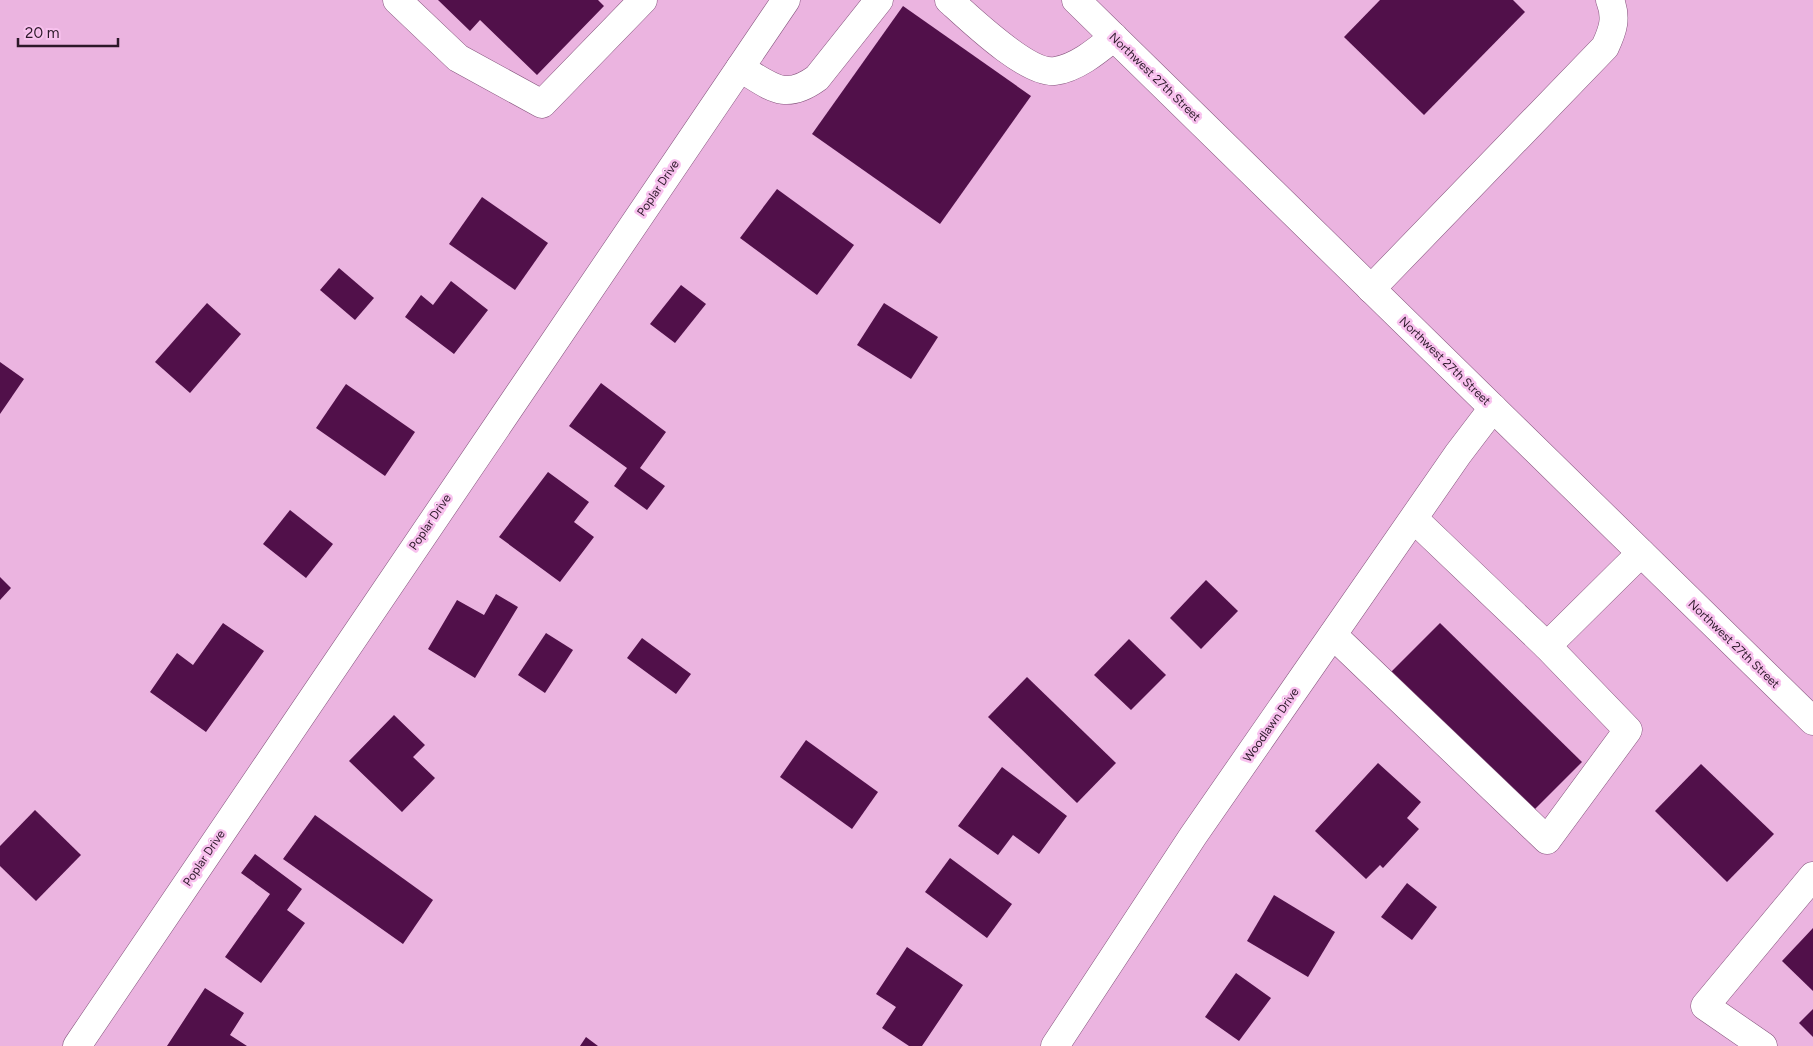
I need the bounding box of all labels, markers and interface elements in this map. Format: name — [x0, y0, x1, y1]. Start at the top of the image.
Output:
scale bar — [18, 15, 118, 47]
text: 20 m — [25, 24, 59, 42]
street label: Northwest 27th Street — [1107, 30, 1204, 124]
street label: Poplar Drive — [634, 157, 682, 219]
street label: Northwest 27th Street — [1397, 314, 1494, 408]
street label: Poplar Drive — [406, 491, 454, 553]
street label: Northwest 27th Street — [1686, 597, 1783, 691]
street label: Woodlawn Drive — [1240, 685, 1302, 765]
street label: Poplar Drive — [180, 827, 228, 889]

